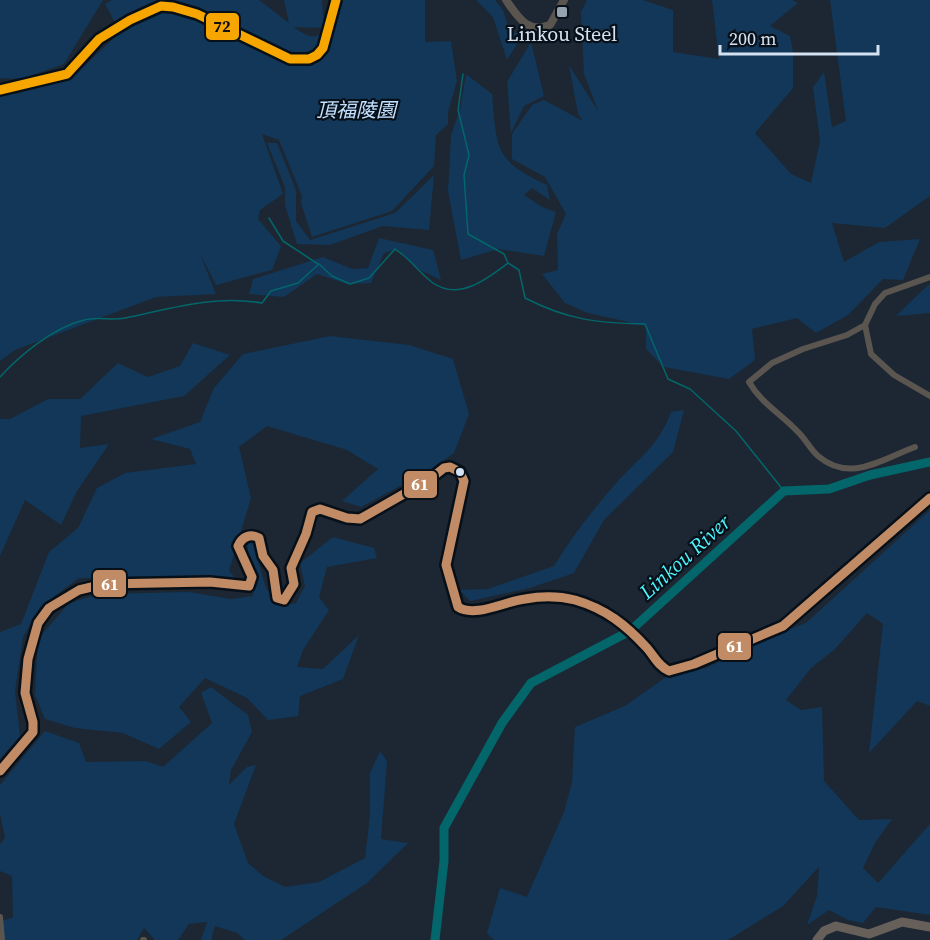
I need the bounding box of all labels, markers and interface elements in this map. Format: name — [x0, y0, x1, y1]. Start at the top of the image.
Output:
marker: Linkou Steel — [555, 5, 569, 19]
line badge: 72 — [205, 12, 240, 41]
text: 72 — [213, 15, 231, 37]
scale bar — [720, 18, 878, 56]
place label: Linkou Steel — [507, 20, 617, 48]
text: 200 m — [729, 26, 776, 51]
park label: 頂福陵園 — [316, 96, 399, 124]
unlabelled marker — [454, 466, 466, 478]
line badge: 61 — [403, 470, 438, 499]
text: 61 — [411, 473, 429, 495]
water label: Linkou River — [632, 507, 737, 606]
line badge: 61 — [92, 569, 127, 598]
text: 61 — [101, 573, 119, 595]
line badge: 61 — [717, 632, 752, 661]
text: 61 — [726, 635, 744, 657]

